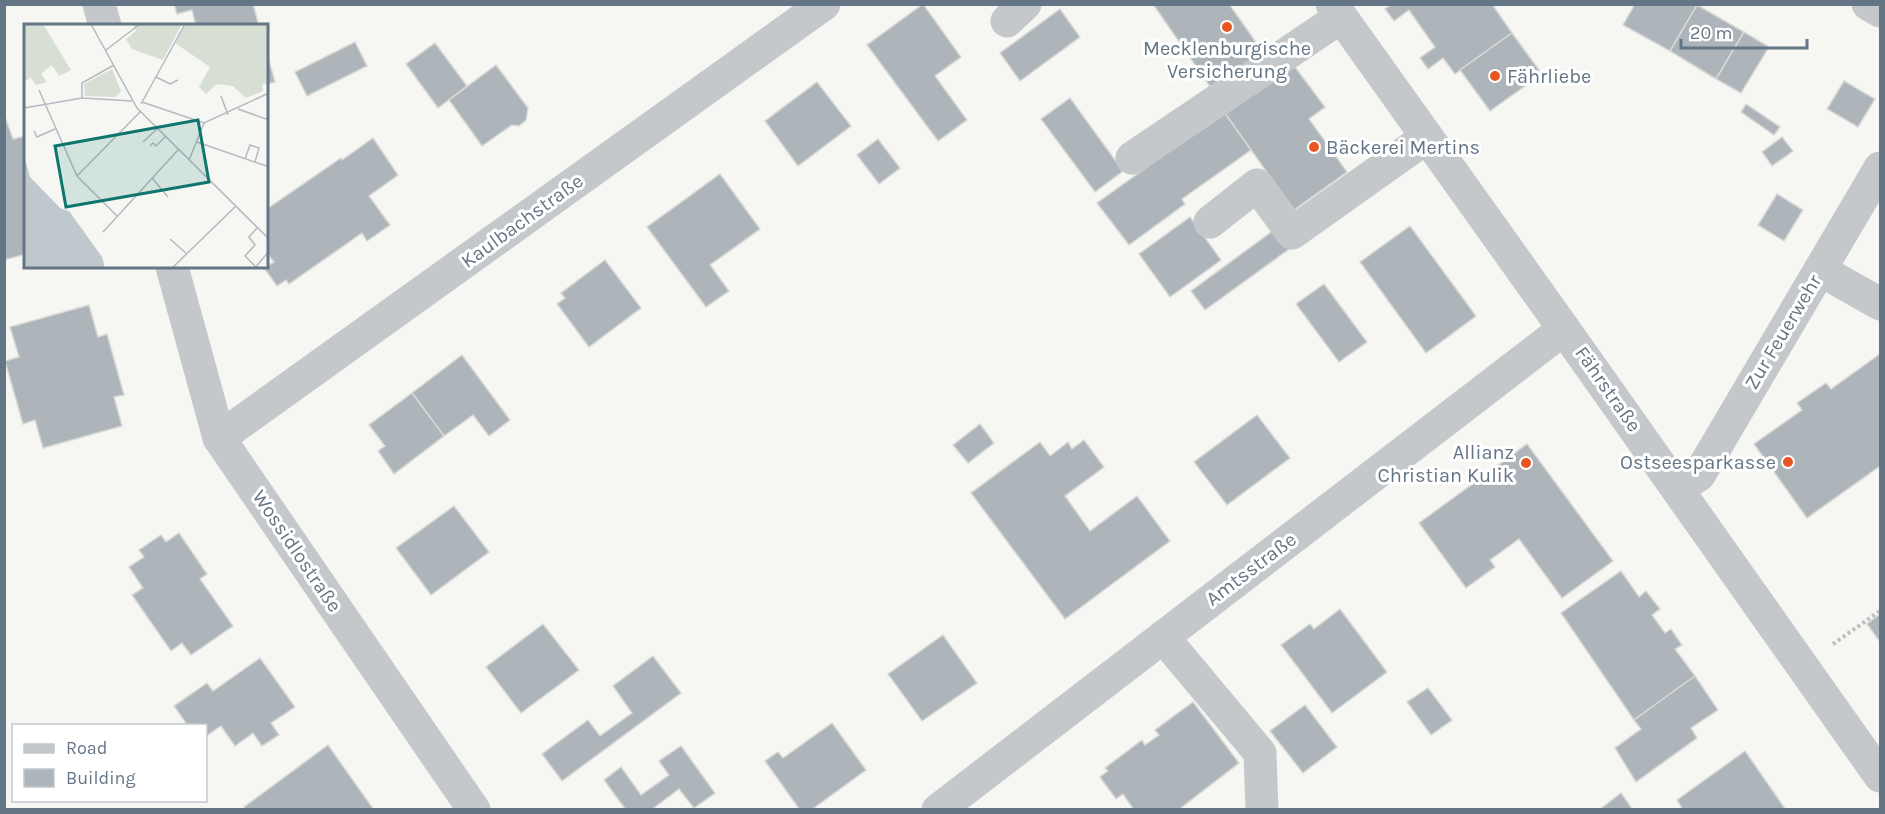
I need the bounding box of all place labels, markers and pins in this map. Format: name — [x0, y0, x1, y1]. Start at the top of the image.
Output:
marker: Mecklenburgische Versicherung — [1220, 20, 1234, 34]
place label: Mecklenburgische Versicherung — [1143, 37, 1311, 83]
place label: Fährliebe — [1507, 65, 1591, 88]
marker: Fährliebe — [1488, 69, 1502, 83]
place label: Bäckerei Mertins — [1326, 136, 1480, 159]
marker: Bäckerei Mertins — [1307, 140, 1321, 154]
place label: Allianz Christian Kulik — [1378, 441, 1514, 487]
place label: Ostseesparkasse — [1620, 451, 1776, 474]
marker: Ostseesparkasse — [1781, 455, 1795, 469]
marker: Allianz Christian Kulik — [1519, 456, 1533, 470]

